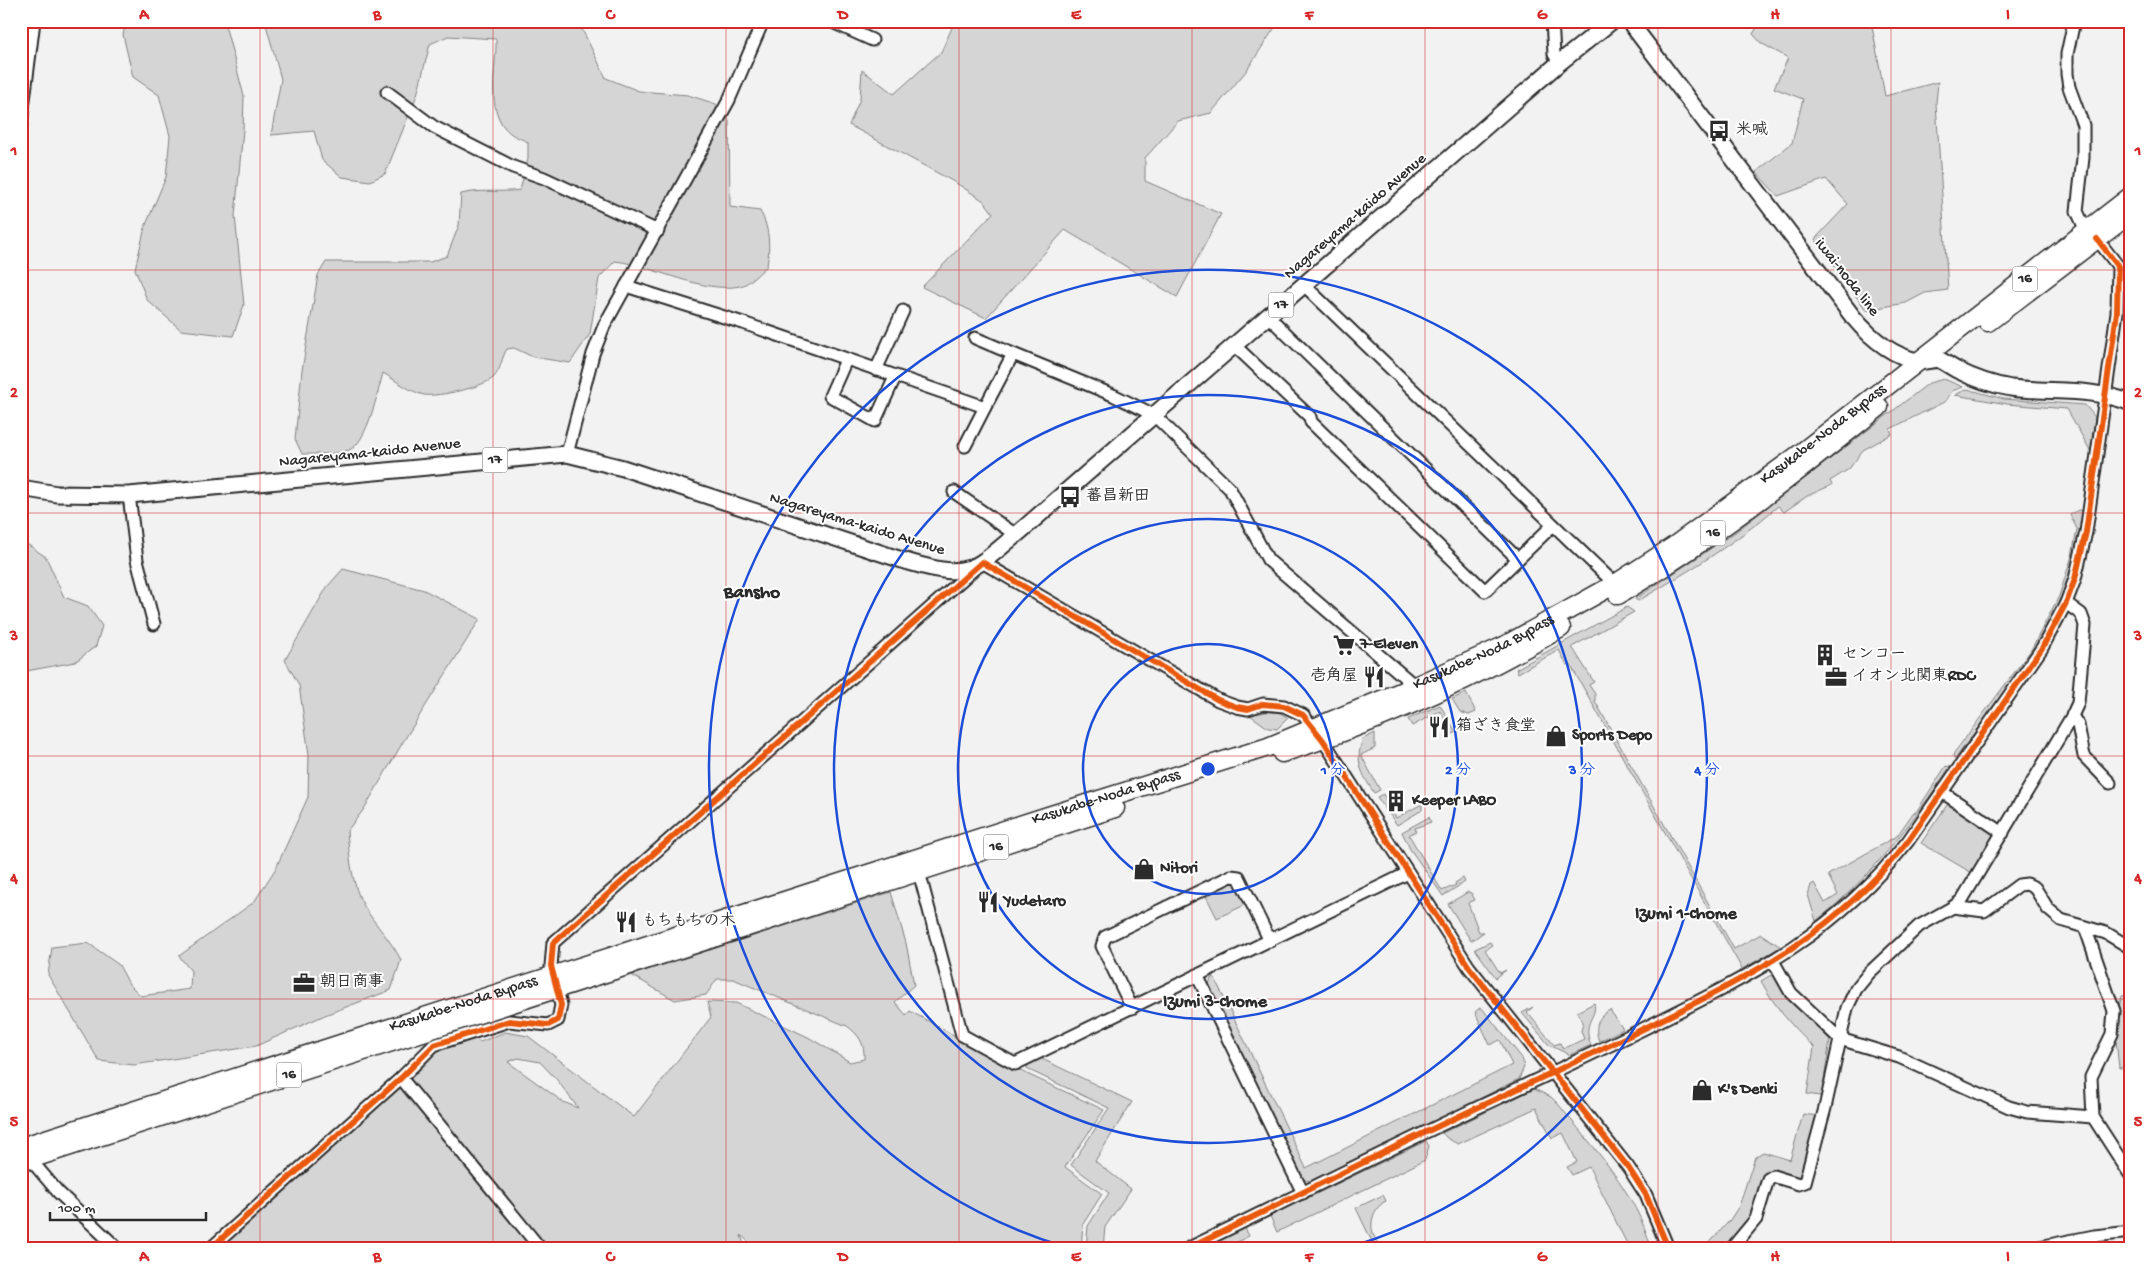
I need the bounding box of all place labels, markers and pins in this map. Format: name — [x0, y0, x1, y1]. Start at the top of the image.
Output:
bus stop icon: 米喊 — [1706, 118, 1732, 144]
place label: 米喊 — [1736, 120, 1768, 141]
bus stop icon: 蕃昌新田 — [1057, 484, 1083, 510]
place label: 蕃昌新田 — [1086, 486, 1150, 507]
supermarket icon: 7-Eleven — [1331, 632, 1357, 658]
place label: 7-Eleven — [1359, 636, 1418, 655]
building icon: センコー — [1812, 642, 1838, 668]
place label: センコー — [1842, 646, 1906, 665]
restaurant icon: 壱角屋 — [1361, 664, 1387, 690]
office icon: イオン北関東RDC — [1823, 664, 1849, 690]
place label: 壱角屋 — [1310, 666, 1358, 687]
place label: イオン北関東RDC — [1852, 666, 1976, 687]
restaurant icon: 箱ざき食堂 — [1426, 714, 1452, 740]
place label: 箱ざき食堂 — [1456, 716, 1536, 737]
shop icon: Sports Depo — [1543, 723, 1569, 749]
place label: Sports Depo — [1572, 727, 1653, 746]
centre of rings — [1199, 760, 1217, 778]
building icon: Keeper LABO — [1383, 788, 1409, 814]
place label: Keeper LABO — [1411, 792, 1496, 811]
shop icon: Nitori — [1131, 856, 1157, 882]
place label: Nitori — [1160, 860, 1198, 879]
restaurant icon: Yudetaro — [975, 889, 1001, 915]
place label: Yudetaro — [1002, 893, 1067, 912]
restaurant icon: もちもちの木 — [613, 909, 639, 935]
place label: もちもちの木 — [642, 911, 735, 932]
office icon: 朝日商事 — [291, 970, 317, 996]
place label: 朝日商事 — [320, 972, 384, 993]
shop icon: K's Denki — [1689, 1077, 1715, 1103]
place label: K's Denki — [1717, 1081, 1778, 1100]

